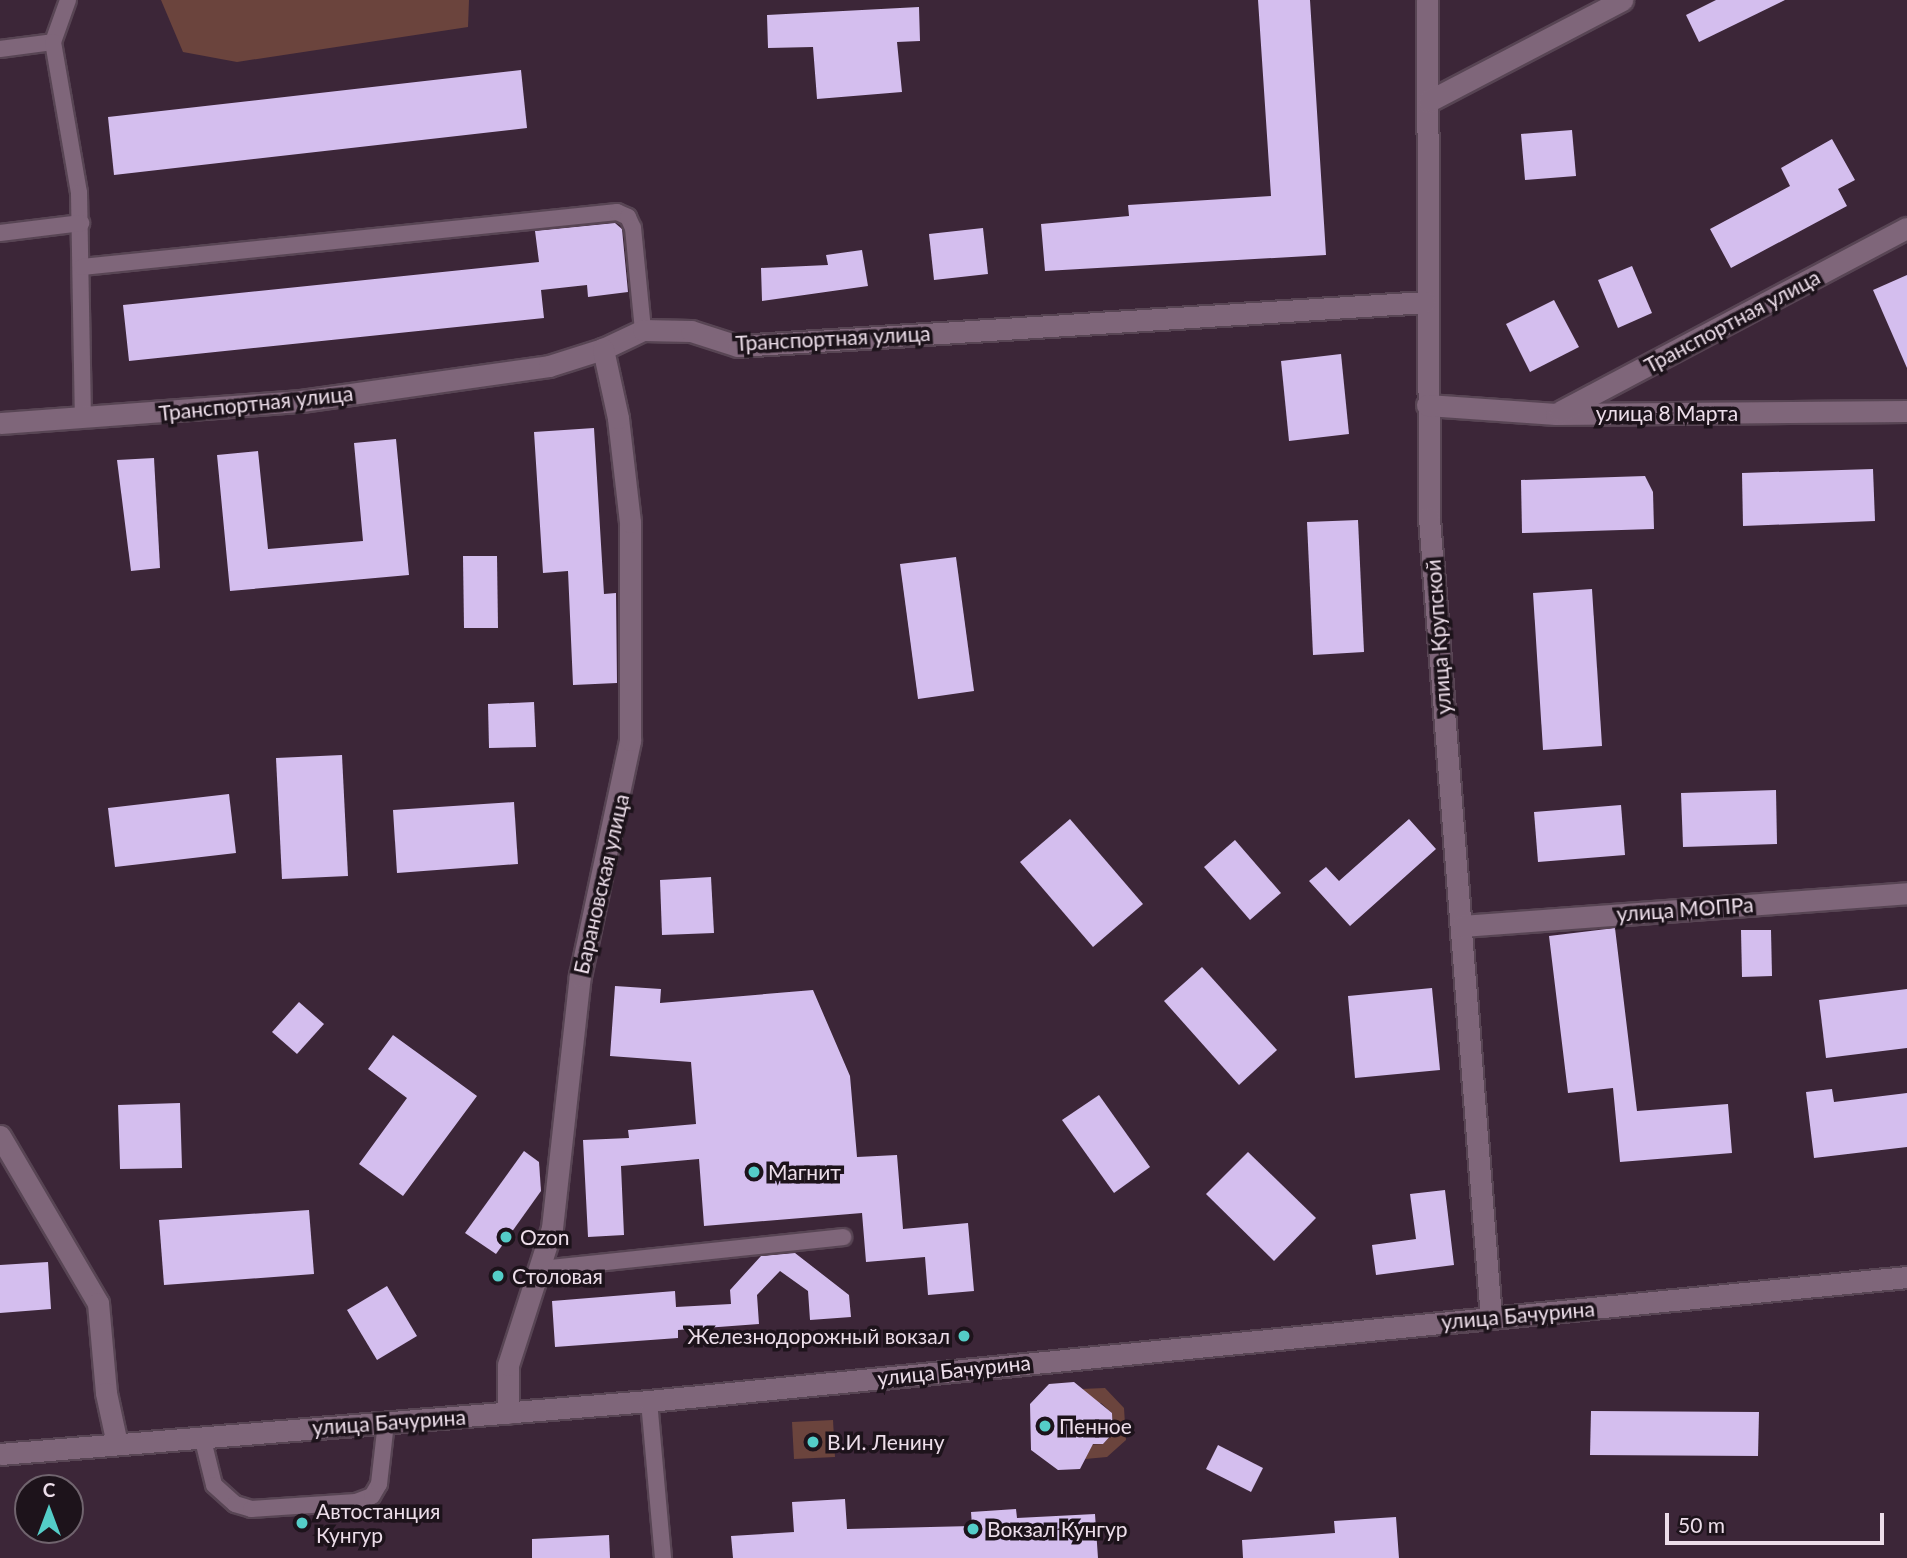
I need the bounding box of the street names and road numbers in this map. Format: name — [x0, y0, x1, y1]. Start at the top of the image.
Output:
street label: Транспортная улица — [1640, 264, 1824, 378]
street label: Транспортная улица — [735, 320, 931, 356]
street label: Транспортная улица — [158, 380, 354, 426]
street label: улица 8 Марта — [1596, 400, 1738, 426]
street label: улица Крупской — [1420, 559, 1456, 715]
street label: Барановская улица — [568, 791, 634, 977]
street label: улица МОПРа — [1616, 892, 1754, 926]
street label: улица Бачурина — [1440, 1296, 1596, 1334]
street label: улица Бачурина — [876, 1349, 1032, 1391]
street label: улица Бачурина — [311, 1404, 467, 1440]

